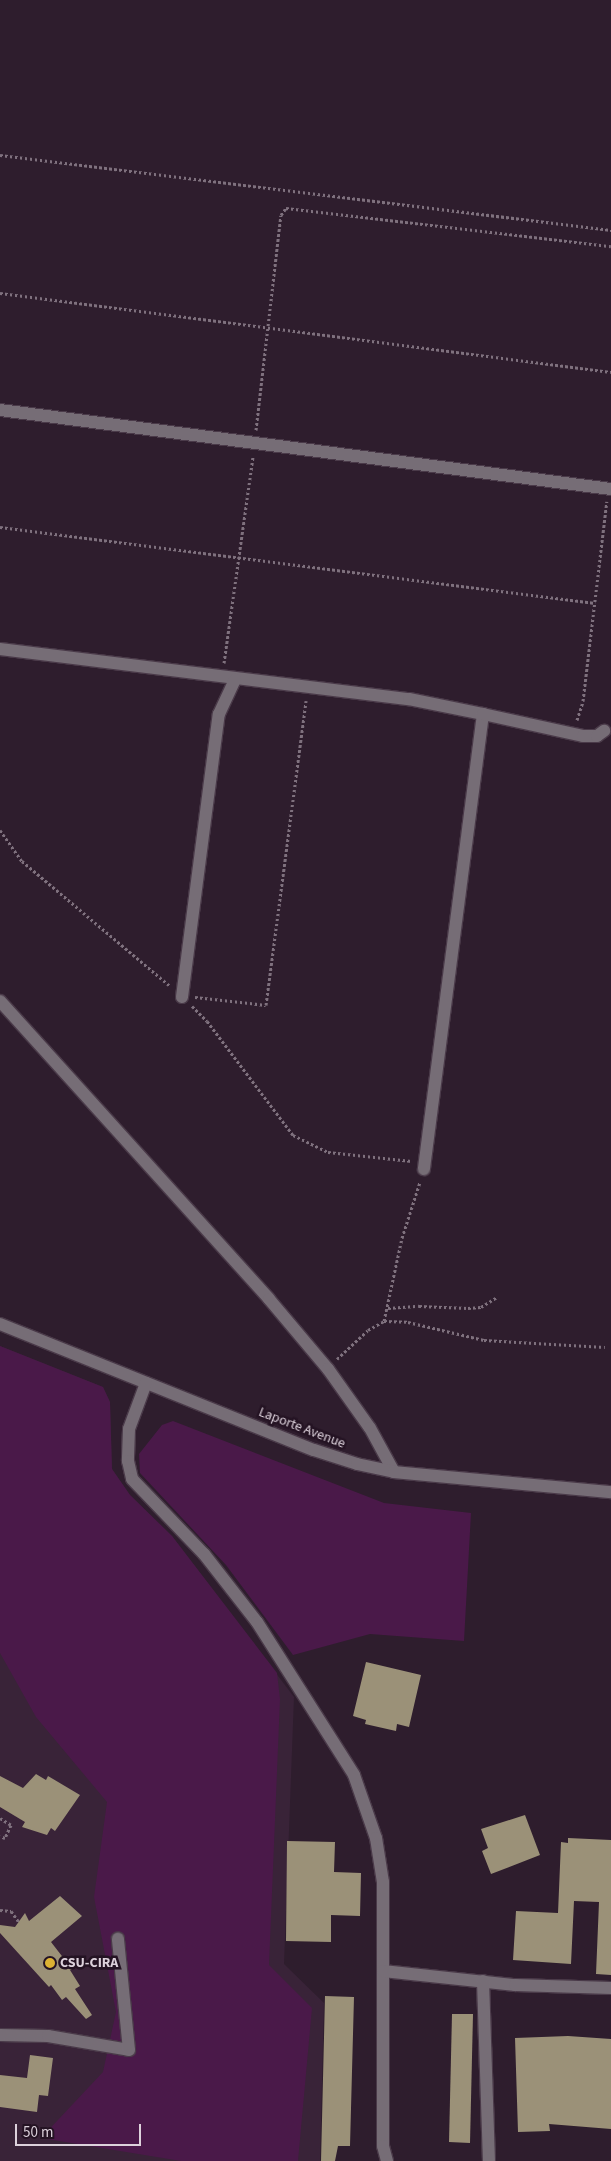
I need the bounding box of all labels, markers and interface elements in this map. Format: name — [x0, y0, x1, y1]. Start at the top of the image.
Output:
street label: Laporte Avenue — [256, 1404, 348, 1452]
place label: CSU-CIRA — [60, 1955, 118, 1971]
marker: CSU-CIRA — [44, 1957, 56, 1969]
scale bar — [18, 2114, 144, 2146]
text: 50 m — [23, 2122, 53, 2143]

